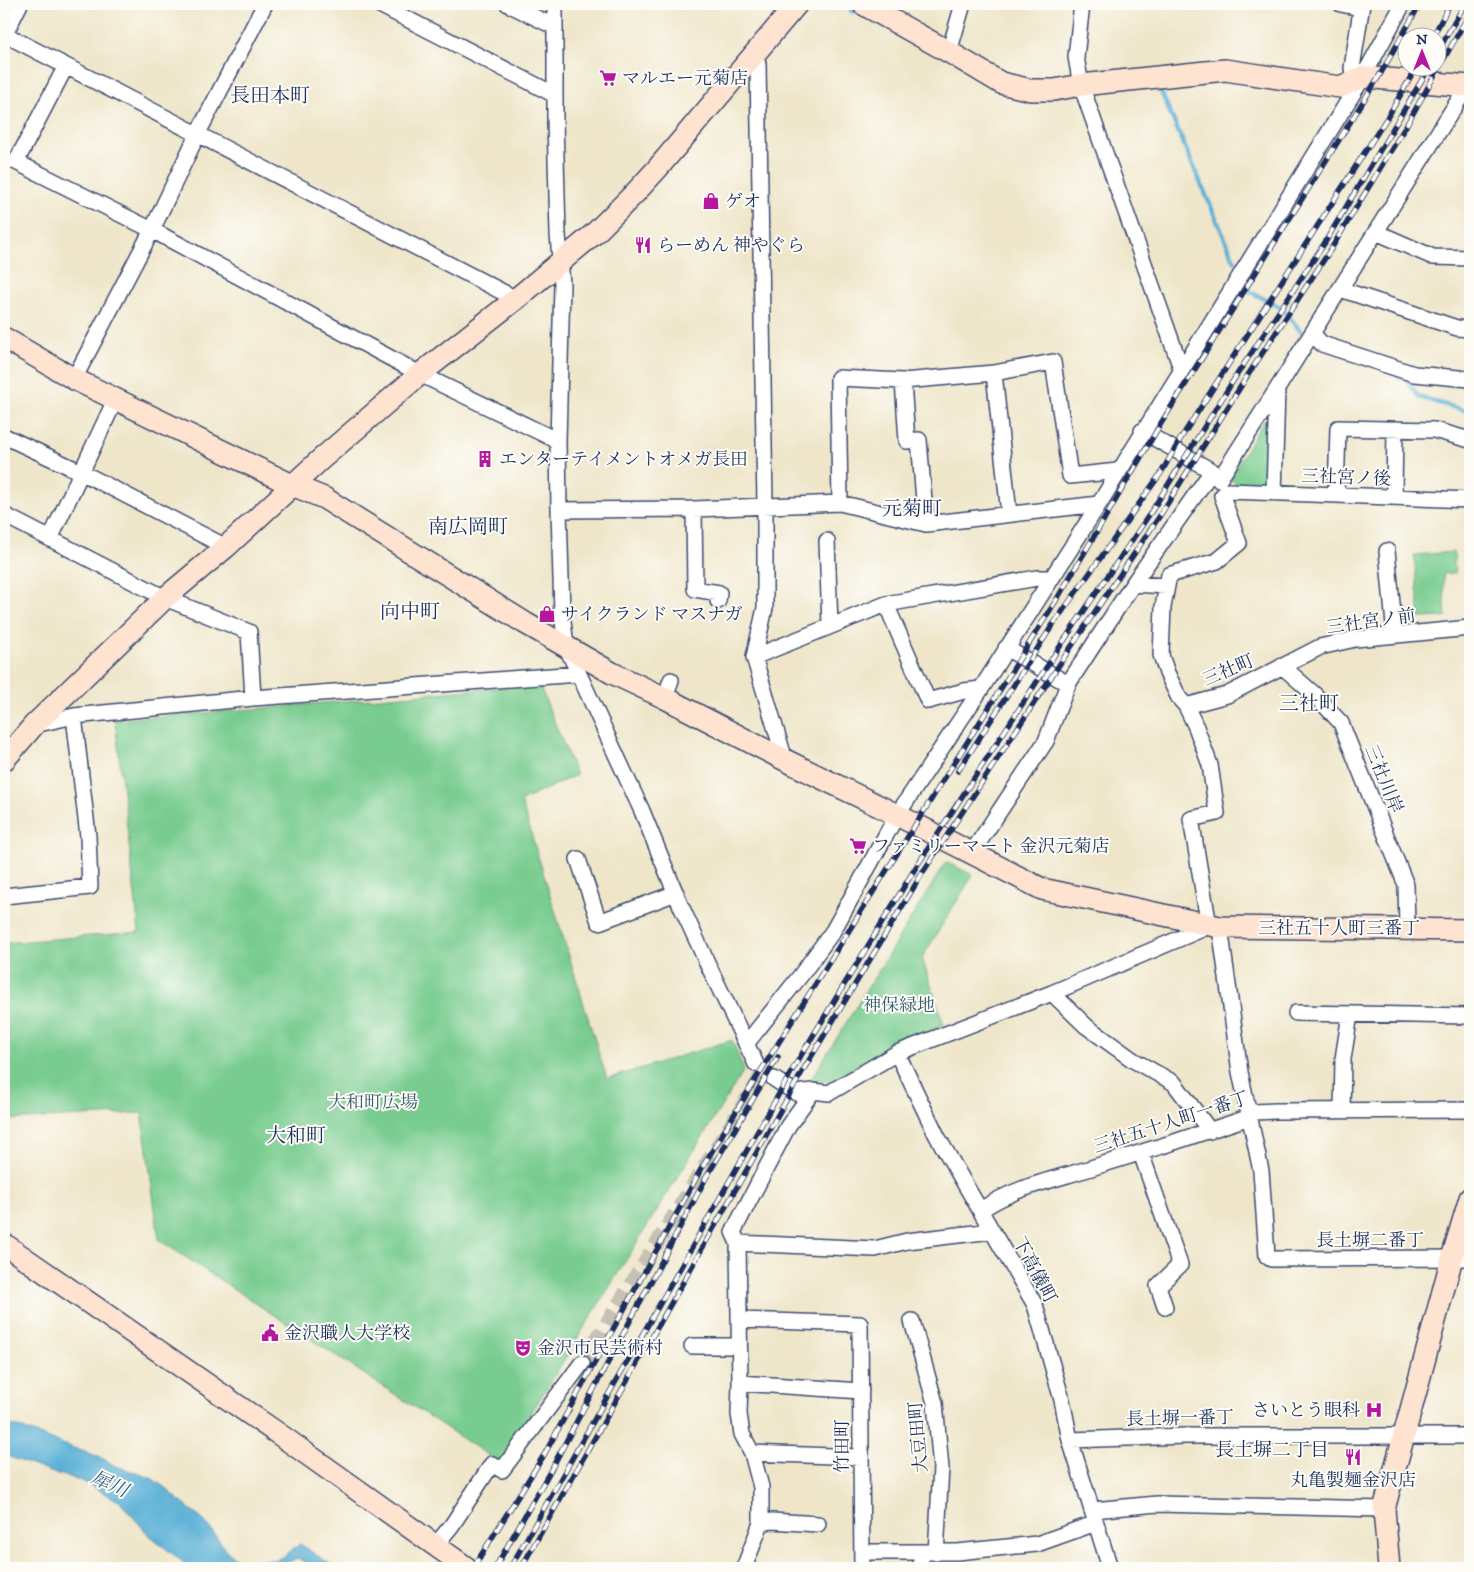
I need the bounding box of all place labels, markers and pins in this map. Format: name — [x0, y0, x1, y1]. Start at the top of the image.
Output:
supermarket icon: マルエー元菊店 — [598, 68, 618, 88]
place label: マルエー元菊店 — [622, 68, 748, 90]
shop icon: ゲオ — [701, 191, 721, 211]
place label: ゲオ — [725, 191, 761, 213]
restaurant icon: らーめん 神やぐら — [633, 235, 653, 255]
place label: らーめん 神やぐら — [657, 235, 805, 257]
building icon: エンターテイメントオメガ長田 — [475, 449, 495, 469]
place label: エンターテイメントオメガ長田 — [499, 449, 748, 471]
shop icon: サイクランド マスナガ — [537, 604, 557, 624]
place label: サイクランド マスナガ — [561, 604, 743, 626]
supermarket icon: ファミリーマート 金沢元菊店 — [848, 836, 868, 856]
place label: ファミリーマート 金沢元菊店 — [872, 836, 1110, 858]
public building icon: 金沢職人大学校 — [260, 1323, 280, 1343]
place label: 金沢職人大学校 — [284, 1323, 410, 1345]
theatre icon: 金沢市民芸術村 — [513, 1338, 533, 1358]
place label: 金沢市民芸術村 — [537, 1338, 663, 1360]
place label: さいとう眼科 — [1252, 1400, 1360, 1422]
hospital icon: さいとう眼科 — [1364, 1400, 1384, 1420]
restaurant icon: 丸亀製麺金沢店 — [1343, 1447, 1363, 1467]
place label: 丸亀製麺金沢店 — [1290, 1470, 1416, 1492]

